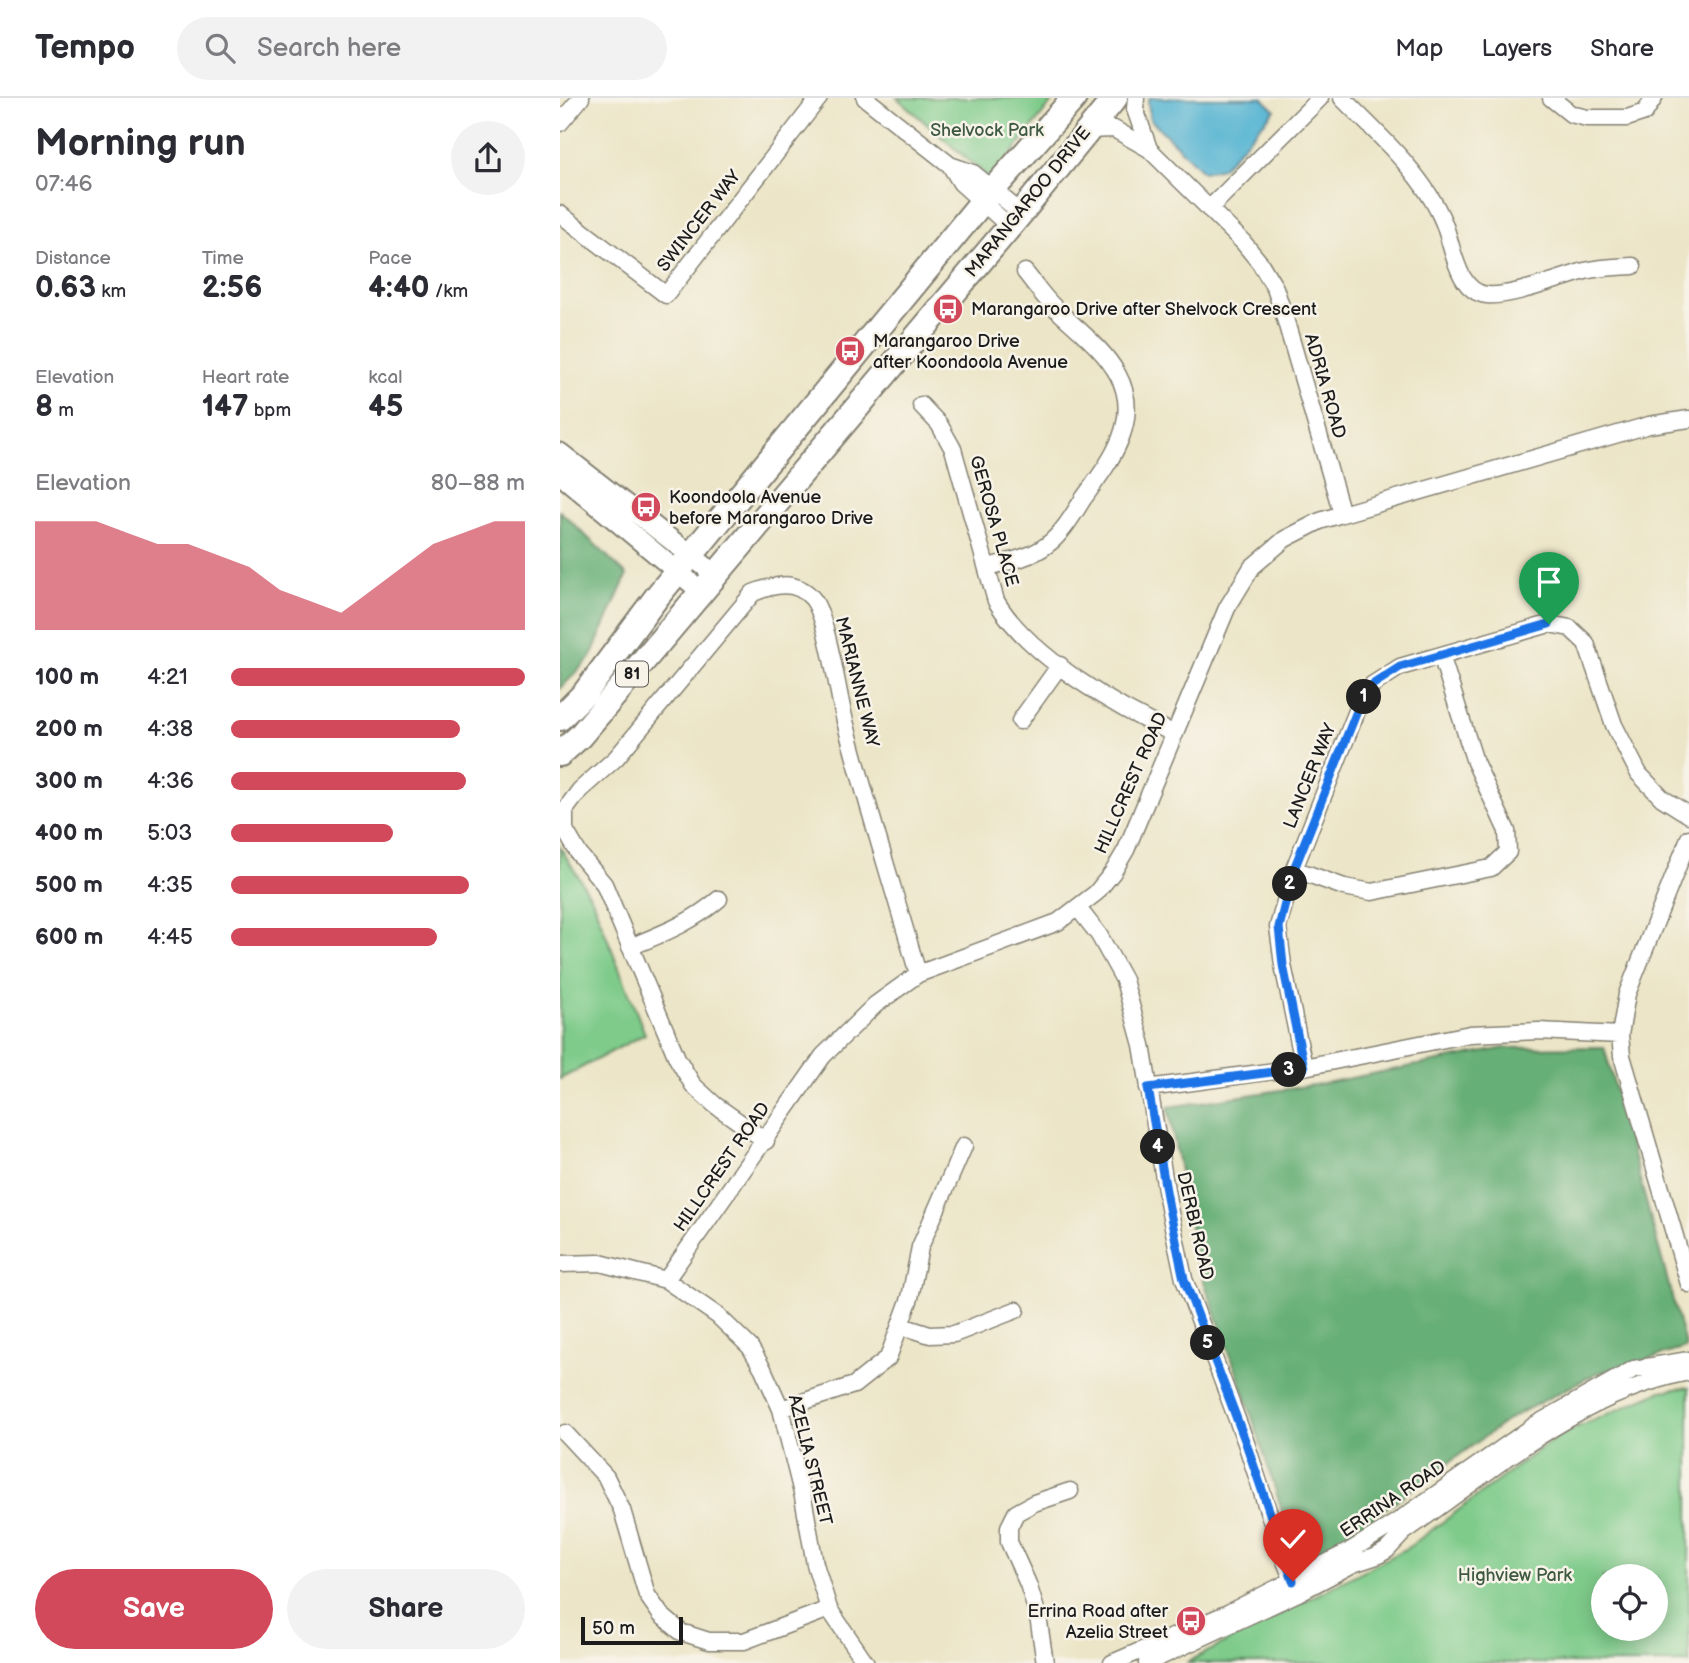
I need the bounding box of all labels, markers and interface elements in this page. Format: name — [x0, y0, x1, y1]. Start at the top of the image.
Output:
search box — [177, 17, 667, 80]
text: Tempo — [35, 28, 135, 68]
icon: search — [201, 29, 239, 67]
text: Search here — [257, 33, 401, 64]
text: Map — [1395, 34, 1443, 63]
text: Layers — [1481, 34, 1552, 63]
text: Share — [1590, 34, 1654, 63]
park label: Shelvock Park — [930, 120, 1044, 141]
text: Morning run — [35, 121, 246, 166]
button: share — [451, 121, 525, 195]
street label: MARANGAROO DRIVE — [961, 122, 1095, 281]
street label: SWINCER WAY — [653, 166, 745, 276]
text: 07:46 — [35, 170, 93, 198]
text: Distance — [35, 247, 111, 270]
text: Time — [202, 247, 244, 270]
text: Pace — [368, 247, 412, 270]
text: 0.63 — [35, 270, 96, 306]
text: 2:56 — [202, 270, 262, 306]
text: 4:40 — [368, 270, 430, 306]
text: km — [96, 280, 126, 303]
text: /km — [430, 280, 468, 303]
bus stop icon: Marangaroo Drive after Shelvock Crescent — [931, 292, 965, 326]
place label: Marangaroo Drive after Shelvock Crescent — [971, 299, 1317, 320]
place label: Marangaroo Drive after Koondoola Avenue — [873, 331, 1068, 373]
street label: ADRIA ROAD — [1300, 331, 1350, 441]
bus stop icon: Marangaroo Drive after Koondoola Avenue — [833, 334, 867, 368]
text: Elevation — [35, 366, 114, 389]
text: Heart rate — [202, 366, 289, 389]
text: kcal — [368, 366, 402, 389]
text: 8 — [35, 389, 53, 425]
text: 147 — [202, 389, 249, 425]
text: 45 — [368, 389, 403, 425]
text: m — [53, 399, 74, 422]
text: bpm — [249, 399, 291, 422]
street label: GEROSA PLACE — [965, 453, 1023, 589]
text: Elevation — [35, 469, 131, 497]
text: 80–88 m — [431, 469, 525, 497]
place label: Koondoola Avenue before Marangaroo Drive — [669, 487, 873, 529]
bus stop icon: Koondoola Avenue before Marangaroo Drive — [629, 490, 663, 524]
pin — [1519, 552, 1579, 624]
icon: arrive — [1530, 563, 1568, 601]
street label: MARIANNE WAY — [831, 615, 883, 750]
road number: 81 — [616, 662, 648, 687]
text: 100 m — [35, 663, 99, 691]
text: 4:21 — [147, 663, 188, 691]
pin: 1 — [1346, 680, 1382, 714]
text: 1 — [1360, 685, 1368, 708]
street label: HILLCREST ROAD — [1090, 709, 1172, 857]
text: 200 m — [35, 715, 103, 743]
text: 4:38 — [147, 715, 193, 743]
street label: LANCER WAY — [1279, 720, 1341, 832]
text: 300 m — [35, 767, 103, 795]
text: 4:36 — [147, 767, 194, 795]
text: 400 m — [35, 819, 103, 847]
text: 5:03 — [147, 819, 193, 847]
pin: 2 — [1272, 866, 1308, 902]
text: 500 m — [35, 871, 103, 899]
text: 4:35 — [147, 871, 193, 899]
text: 2 — [1284, 872, 1295, 895]
text: 600 m — [35, 923, 103, 951]
text: 4:45 — [147, 923, 193, 951]
pin: 3 — [1272, 1052, 1306, 1088]
text: 3 — [1283, 1058, 1294, 1081]
street label: HILLCREST ROAD — [670, 1098, 774, 1236]
pin: 4 — [1140, 1130, 1176, 1164]
text: 4 — [1152, 1135, 1163, 1158]
street label: DERBI ROAD — [1172, 1170, 1218, 1282]
pin: 5 — [1190, 1326, 1226, 1360]
text: 5 — [1202, 1331, 1213, 1354]
street label: AZELIA STREET — [784, 1392, 836, 1528]
street label: ERRINA ROAD — [1336, 1456, 1450, 1542]
pin — [1263, 1509, 1323, 1581]
icon: check — [1274, 1520, 1312, 1558]
map controls — [1591, 1564, 1668, 1641]
button: locate — [1591, 1564, 1668, 1641]
park label: Highview Park — [1458, 1565, 1572, 1586]
button: Save — [35, 1569, 273, 1649]
button: Share — [287, 1569, 525, 1649]
place label: Errina Road after Azelia Street — [1027, 1601, 1169, 1643]
bus stop icon: Errina Road after Azelia Street — [1174, 1604, 1208, 1638]
scale bar — [581, 1614, 682, 1646]
text: 50 m — [592, 1617, 635, 1640]

